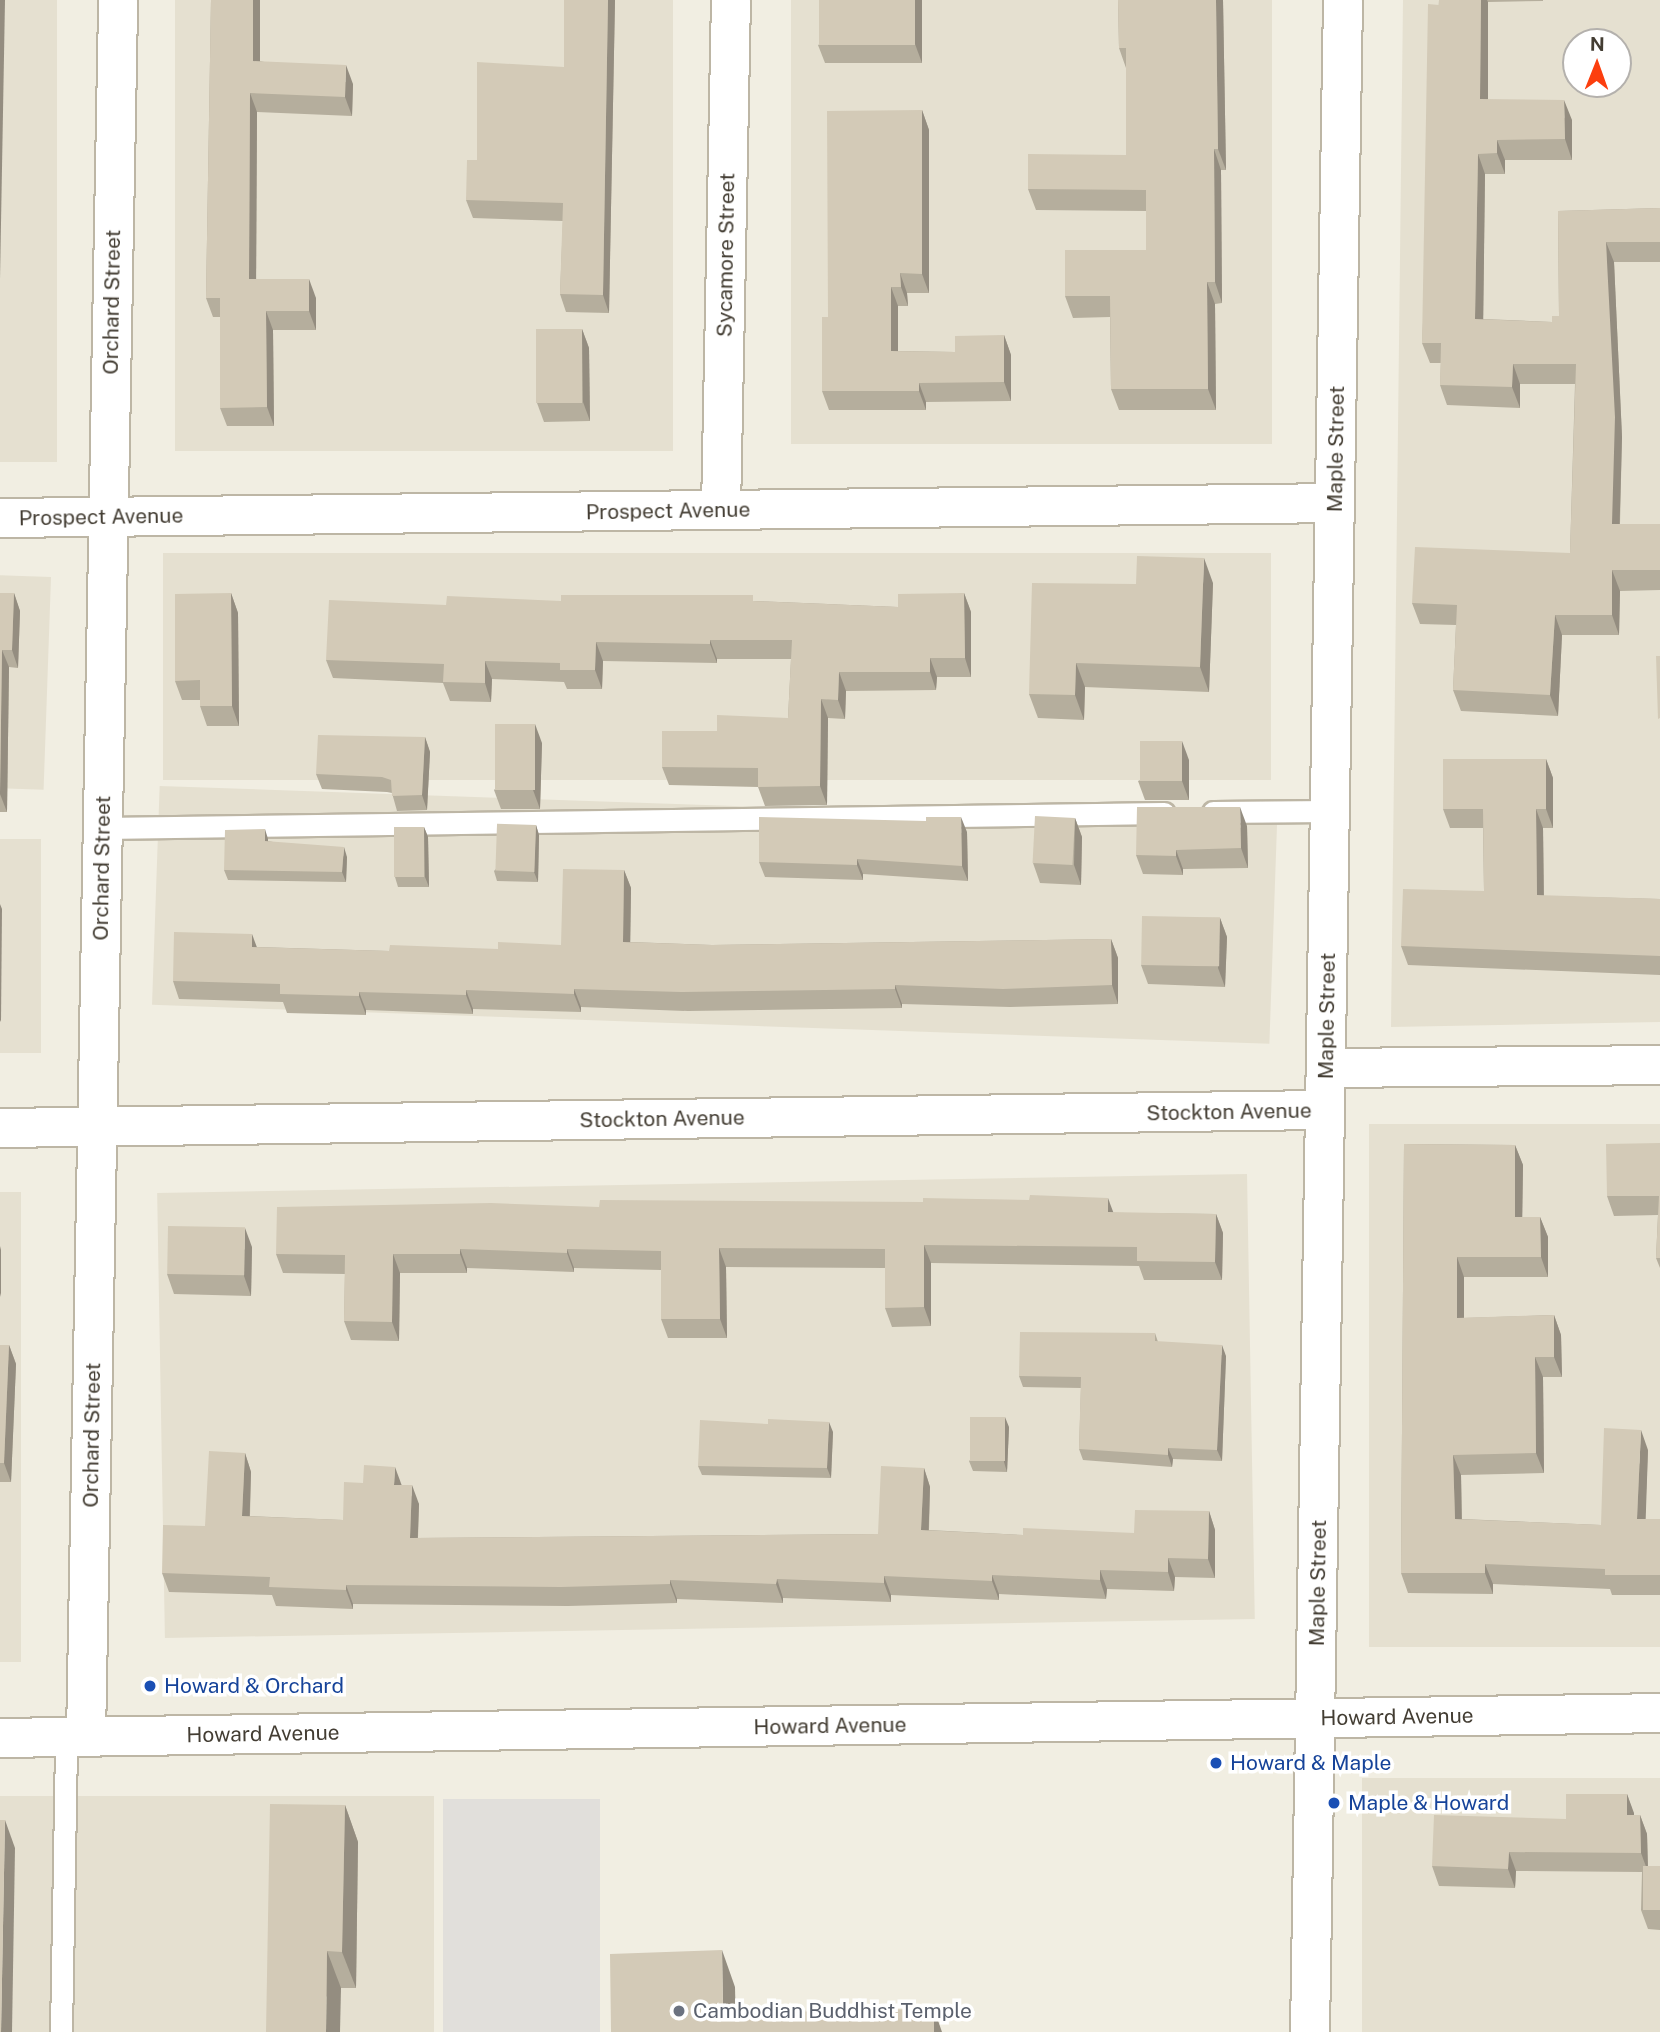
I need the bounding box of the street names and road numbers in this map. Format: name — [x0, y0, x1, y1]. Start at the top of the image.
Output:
street label: Sycamore Street — [712, 173, 740, 337]
street label: Orchard Street — [98, 229, 126, 375]
street label: Maple Street — [1322, 385, 1350, 513]
street label: Prospect Avenue — [586, 497, 750, 525]
street label: Prospect Avenue — [19, 503, 183, 531]
street label: Orchard Street — [88, 795, 116, 941]
street label: Maple Street — [1313, 952, 1341, 1080]
street label: Stockton Avenue — [1146, 1098, 1312, 1126]
street label: Stockton Avenue — [579, 1105, 745, 1133]
street label: Orchard Street — [78, 1362, 106, 1508]
street label: Maple Street — [1304, 1519, 1332, 1647]
street label: Howard Avenue — [1320, 1703, 1474, 1731]
street label: Howard Avenue — [753, 1712, 907, 1740]
street label: Howard Avenue — [186, 1720, 340, 1748]

